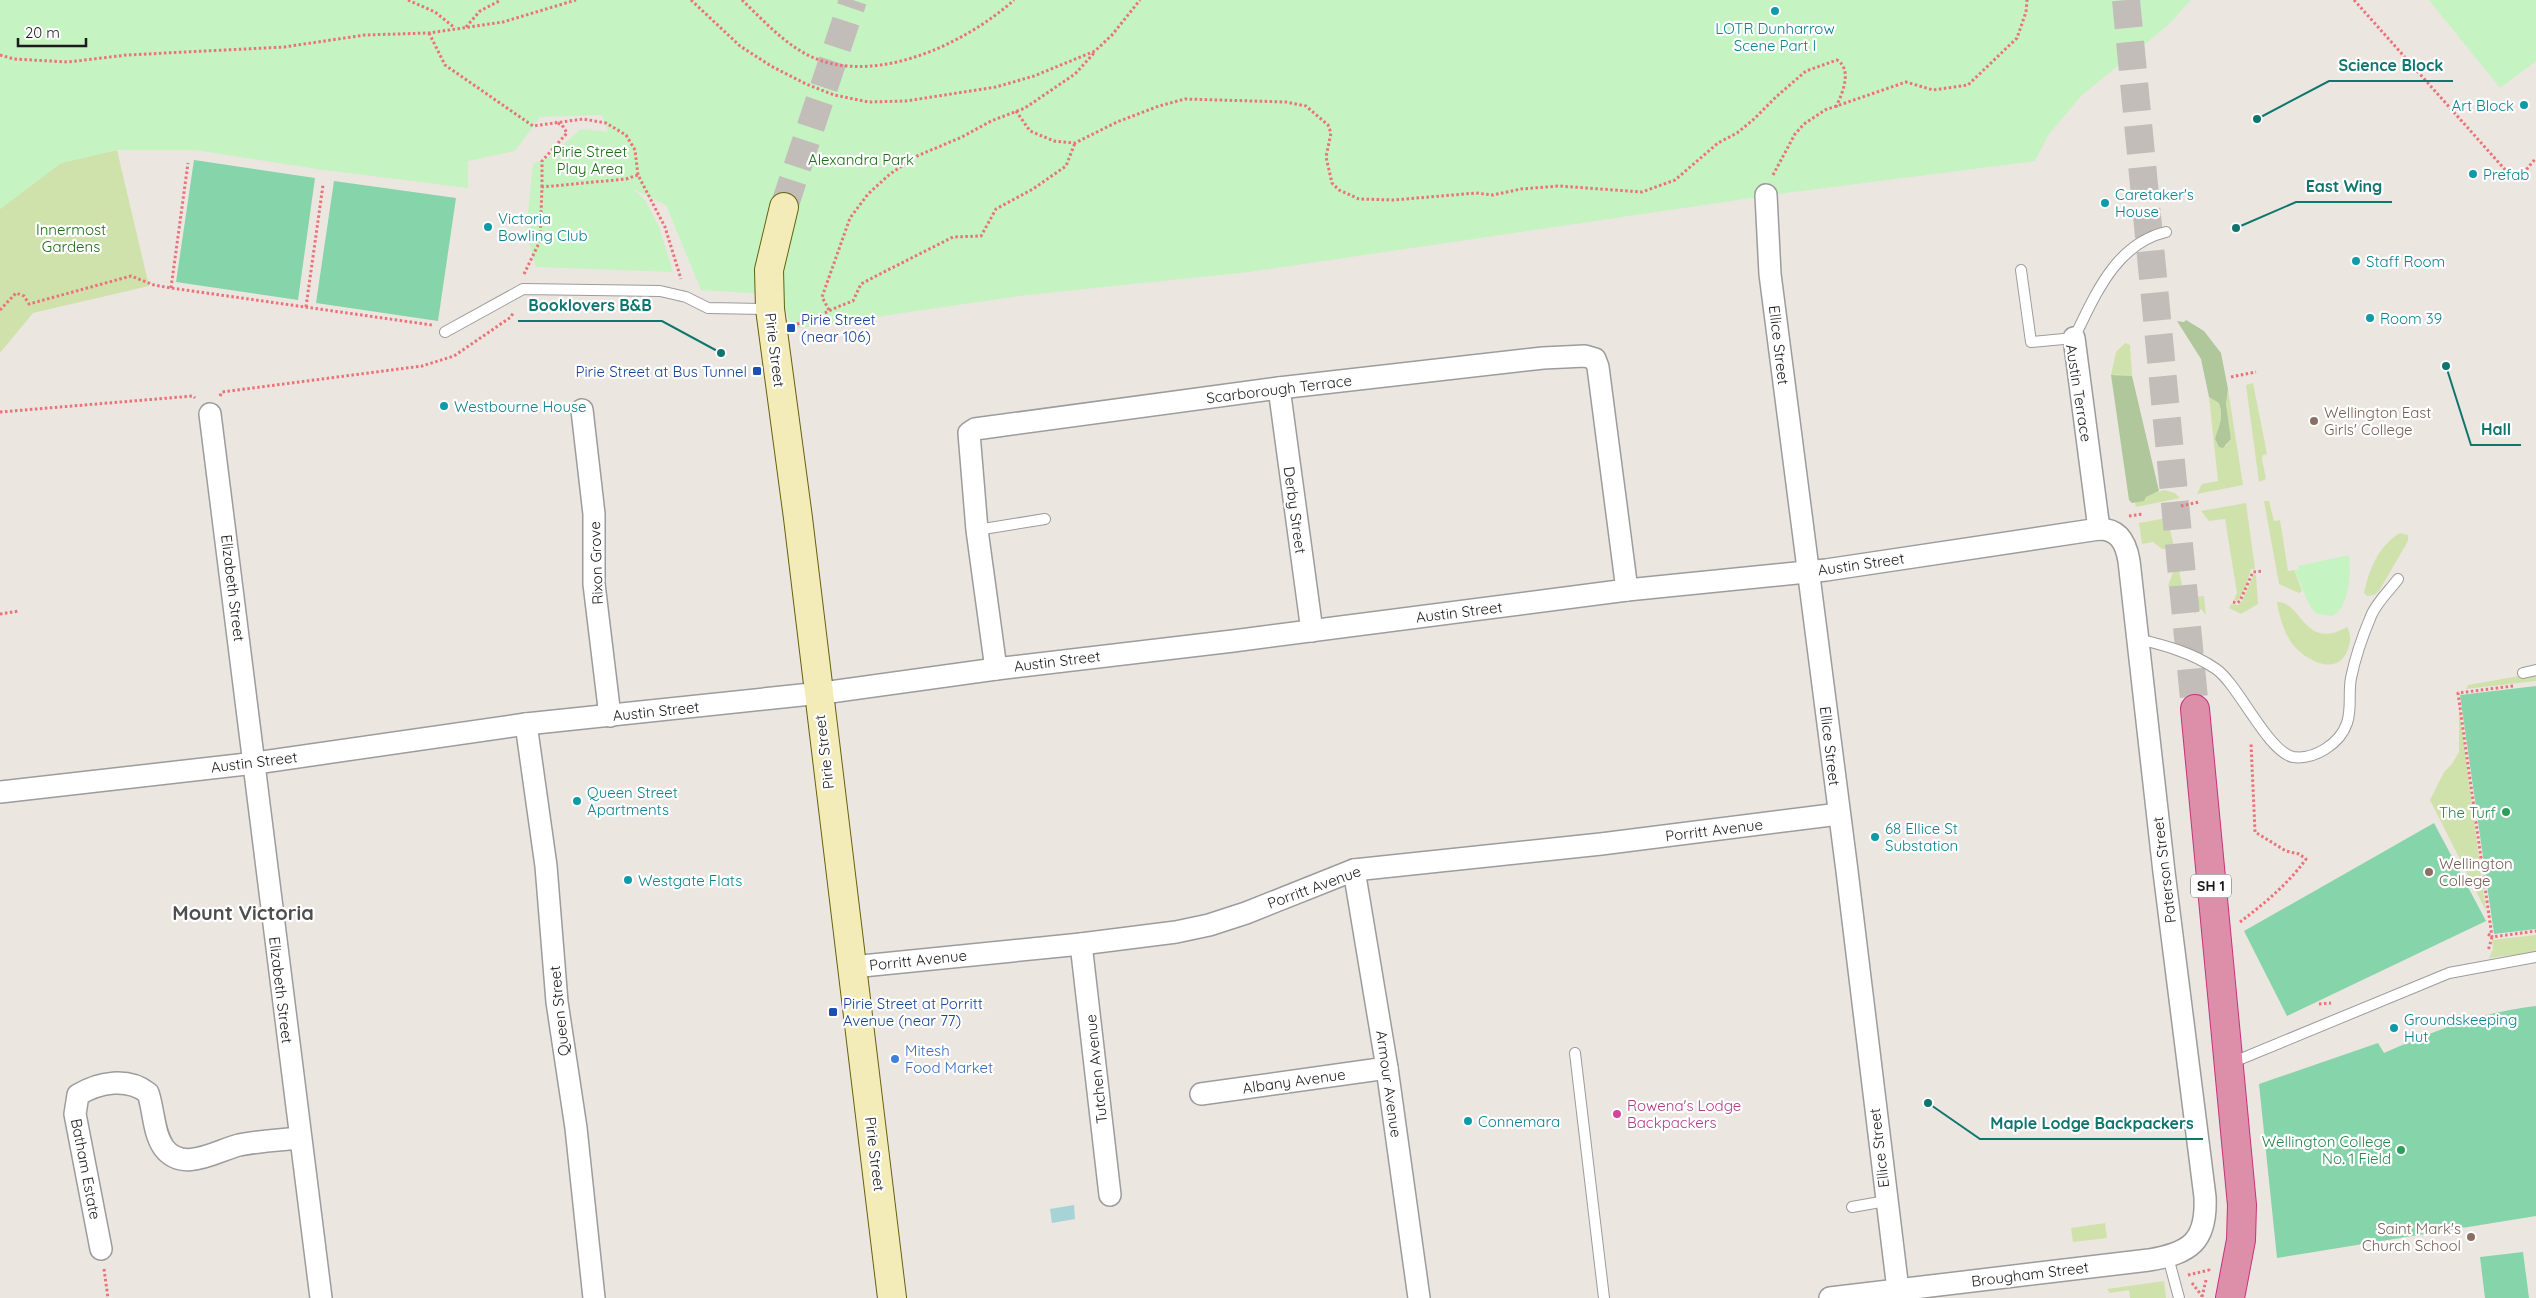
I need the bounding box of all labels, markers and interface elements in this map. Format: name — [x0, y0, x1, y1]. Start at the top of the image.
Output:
marker: LOTR Dunharrow Scene Part I — [1769, 5, 1781, 17]
scale bar — [18, 15, 85, 47]
place label: LOTR Dunharrow Scene Part I — [1715, 19, 1835, 55]
text: 20 m — [25, 23, 60, 42]
callout: Science Block — [2329, 50, 2453, 81]
text: Science Block — [2339, 55, 2443, 75]
place label: Art Block — [2451, 96, 2514, 115]
marker: Art Block — [2518, 99, 2530, 111]
park label: Pirie Street Play Area — [553, 142, 627, 178]
park label: Alexandra Park — [808, 150, 914, 169]
place label: Prefab — [2483, 165, 2529, 184]
marker: Prefab — [2467, 168, 2479, 180]
callout: East Wing — [2296, 171, 2392, 202]
text: East Wing — [2306, 176, 2382, 196]
place label: Caretaker's House — [2115, 185, 2194, 221]
marker: Caretaker's House — [2099, 197, 2111, 209]
place label: Victoria Bowling Club — [498, 209, 588, 245]
park label: Innermost Gardens — [36, 220, 106, 256]
marker: Victoria Bowling Club — [482, 221, 494, 233]
place label: Staff Room — [2366, 252, 2445, 271]
marker: Staff Room — [2350, 255, 2362, 267]
callout: Booklovers B&B — [518, 290, 662, 321]
text: Booklovers B&B — [528, 295, 652, 315]
street label: Ellice Street — [1765, 304, 1793, 386]
place label: Room 39 — [2380, 309, 2442, 328]
place label: Pirie Street (near 106) — [801, 310, 876, 346]
street label: Pirie Street — [761, 312, 789, 388]
marker: Room 39 — [2364, 312, 2376, 324]
marker: Pirie Street (near 106) — [785, 322, 797, 334]
street label: Austin Terrace — [2062, 343, 2096, 443]
place label: Pirie Street at Bus Tunnel — [575, 362, 747, 381]
marker: Pirie Street at Bus Tunnel — [751, 365, 763, 377]
street label: Scarborough Terrace — [1205, 371, 1353, 407]
place label: Westbourne House — [454, 397, 586, 416]
marker: Westbourne House — [438, 400, 450, 412]
place label: Wellington East Girls' College — [2324, 403, 2431, 439]
callout: Hall — [2471, 414, 2521, 445]
marker: Wellington East Girls' College — [2308, 415, 2320, 427]
text: Hall — [2481, 419, 2511, 439]
street label: Derby Street — [1279, 465, 1311, 555]
street label: Rixon Grove — [585, 521, 607, 605]
street label: Elizabeth Street — [217, 533, 249, 643]
street label: Austin Street — [1817, 549, 1905, 579]
street label: Austin Street — [1415, 597, 1503, 627]
street label: Austin Street — [1013, 646, 1101, 676]
street label: Austin Street — [612, 697, 700, 725]
street label: Ellice Street — [1816, 705, 1844, 787]
street label: Pirie Street — [810, 714, 838, 790]
street label: Austin Street — [210, 747, 298, 777]
place label: Queen Street Apartments — [587, 783, 678, 819]
marker: Queen Street Apartments — [571, 795, 583, 807]
place label: The Turf — [2439, 803, 2497, 822]
marker: The Turf — [2500, 806, 2512, 818]
street label: Porritt Avenue — [1664, 815, 1764, 845]
street label: Paterson Street — [2148, 816, 2180, 924]
place label: 68 Ellice St Substation — [1885, 819, 1958, 855]
marker: 68 Ellice St Substation — [1869, 831, 1881, 843]
place label: Wellington College — [2439, 854, 2513, 890]
street label: Porritt Avenue — [1265, 861, 1363, 913]
marker: Wellington College — [2423, 866, 2435, 878]
place label: Westgate Flats — [638, 871, 742, 890]
marker: Westgate Flats — [622, 874, 634, 886]
road number: SH 1 — [2191, 874, 2231, 898]
district label: Mount Victoria — [172, 900, 314, 925]
street label: Elizabeth Street — [265, 935, 297, 1045]
street label: Porritt Avenue — [868, 945, 968, 975]
street label: Queen Street — [545, 965, 573, 1057]
place label: Pirie Street at Porritt Avenue (near 77) — [843, 994, 983, 1030]
marker: Pirie Street at Porritt Avenue (near 77) — [827, 1006, 839, 1018]
place label: Groundskeeping Hut — [2404, 1010, 2517, 1046]
street label: Tutchen Avenue — [1081, 1013, 1111, 1125]
marker: Groundskeeping Hut — [2388, 1022, 2400, 1034]
street label: Armour Avenue — [1372, 1029, 1406, 1139]
place label: Mitesh Food Market — [905, 1041, 993, 1077]
marker: Mitesh Food Market — [889, 1053, 901, 1065]
street label: Albany Avenue — [1241, 1064, 1347, 1098]
place label: Rowena's Lodge Backpackers — [1627, 1096, 1741, 1132]
street label: Ellice Street — [1865, 1107, 1893, 1189]
marker: Rowena's Lodge Backpackers — [1611, 1108, 1623, 1120]
callout: Maple Lodge Backpackers — [1980, 1108, 2203, 1139]
place label: Connemara — [1478, 1112, 1560, 1131]
text: Maple Lodge Backpackers — [1990, 1113, 2194, 1133]
marker: Connemara — [1462, 1115, 1474, 1127]
street label: Pirie Street — [861, 1116, 889, 1192]
street label: Batham Estate — [67, 1117, 105, 1221]
place label: Wellington College No. 1 Field — [2262, 1132, 2391, 1168]
marker: Wellington College No. 1 Field — [2395, 1144, 2407, 1156]
place label: Saint Mark's Church School — [2362, 1219, 2461, 1255]
marker: Saint Mark's Church School — [2465, 1231, 2477, 1243]
street label: Brougham Street — [1970, 1257, 2090, 1291]

